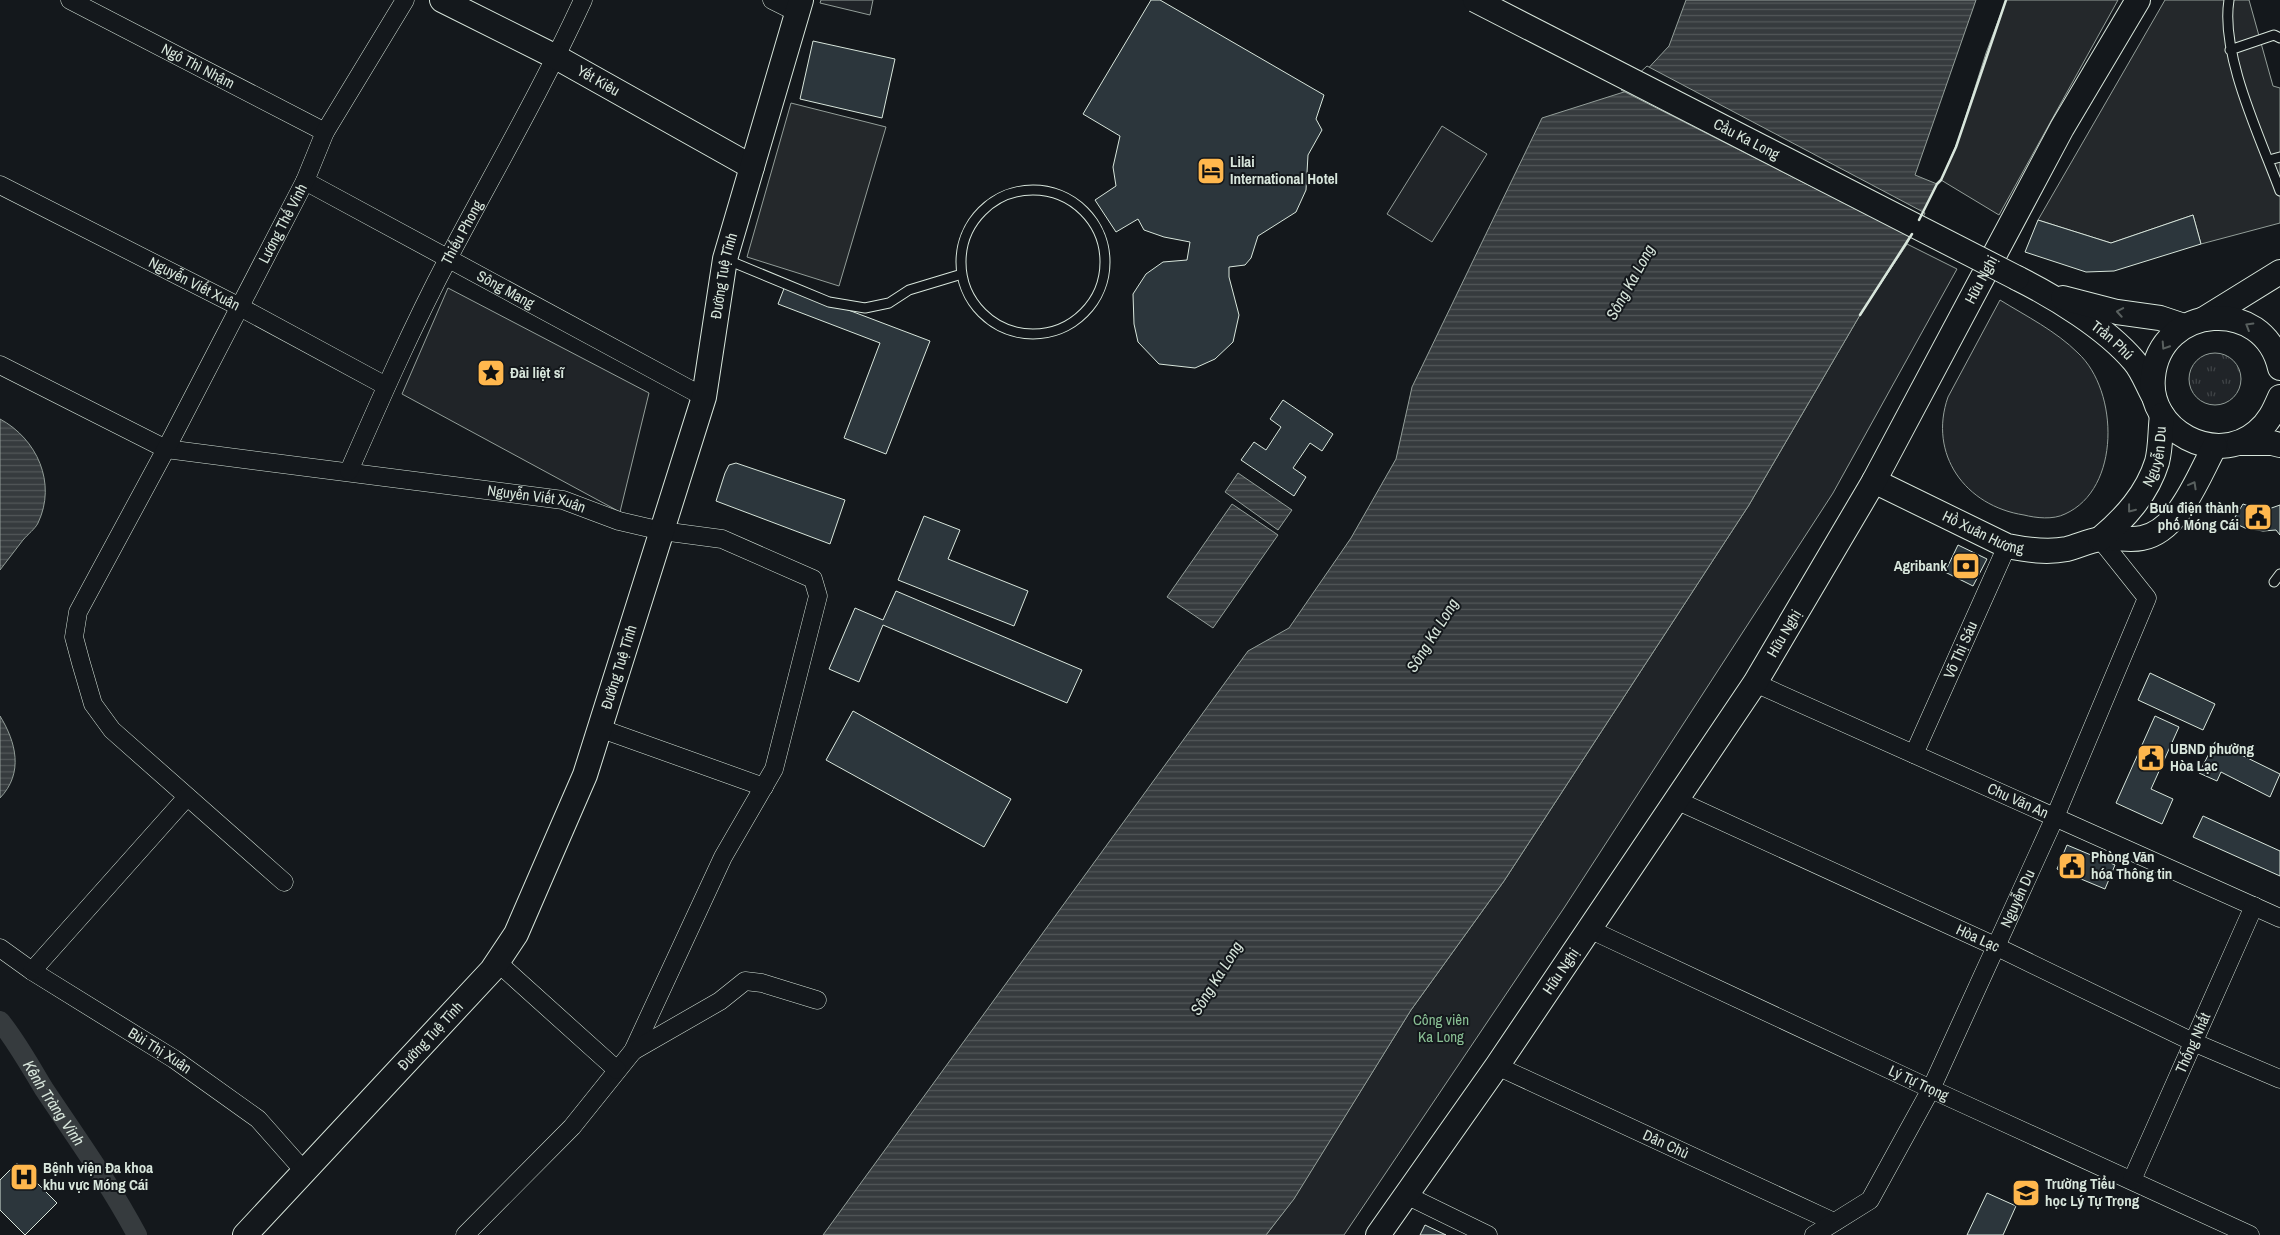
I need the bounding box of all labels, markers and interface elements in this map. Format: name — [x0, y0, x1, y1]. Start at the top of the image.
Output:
street label: Ngô Thì Nhậm — [158, 38, 238, 93]
street label: Yết Kiêu — [573, 60, 624, 101]
street label: Cầu Ka Long — [1710, 113, 1784, 165]
place label: Lilai International Hotel — [1230, 151, 1338, 189]
hotel icon: Lilai International Hotel — [1196, 156, 1226, 186]
street label: Lương Thế Vinh — [253, 180, 312, 267]
street label: Thiếu Phong — [436, 196, 488, 268]
street label: Đường Tuệ Tĩnh — [705, 230, 742, 320]
water label: Sông Ka Long — [1600, 240, 1660, 324]
street label: Nguyễn Viết Xuân — [145, 251, 244, 315]
street label: Hữu Nghị — [1959, 252, 2002, 307]
street label: Sông Mang — [473, 265, 539, 313]
one-way arrow — [2115, 308, 2124, 318]
street label: Trần Phú — [2087, 315, 2139, 364]
one-way arrow — [2246, 323, 2255, 333]
one-way arrow — [2161, 340, 2171, 349]
place icon: Đài liệt sĩ — [476, 358, 506, 388]
place label: Đài liệt sĩ — [510, 362, 566, 383]
street label: Nguyễn Du — [2137, 426, 2171, 490]
street label: Nguyễn Viết Xuân — [486, 479, 589, 518]
one-way arrow — [2187, 482, 2197, 491]
place label: Bưu điện thành phố Móng Cái — [2149, 497, 2239, 535]
public building icon: Bưu điện thành phố Móng Cái — [2243, 502, 2273, 532]
one-way arrow — [2128, 504, 2137, 513]
street label: Hồ Xuân Hương — [1939, 505, 2025, 559]
bank icon: Agribank — [1951, 551, 1981, 581]
place label: Agribank — [1894, 555, 1947, 576]
water label: Sông Ka Long — [1401, 594, 1463, 676]
street label: Hữu Nghị — [1762, 605, 1806, 661]
street label: Võ Thị Sáu — [1938, 618, 1982, 682]
street label: Đường Tuệ Tĩnh — [595, 622, 642, 712]
place label: UBND phường Hòa Lạc — [2170, 738, 2255, 776]
public building icon: UBND phường Hòa Lạc — [2136, 743, 2166, 773]
street label: Chu Văn An — [1984, 777, 2052, 823]
place label: Phòng Văn hóa Thông tin — [2091, 846, 2172, 884]
public building icon: Phòng Văn hóa Thông tin — [2057, 851, 2087, 881]
street label: Nguyễn Du — [1995, 866, 2040, 931]
street label: Hòa Lạc — [1953, 919, 2003, 957]
water label: Sông Ka Long — [1185, 937, 1247, 1019]
street label: Hữu Nghị — [1537, 943, 1584, 998]
street label: Đường Tuệ Tĩnh — [393, 997, 468, 1075]
park label: Công viên Ka Long — [1413, 1009, 1469, 1047]
street label: Thống Nhất — [2170, 1009, 2215, 1076]
street label: Bùi Thị Xuân — [124, 1022, 196, 1078]
water label: Kênh Tràng Vinh — [18, 1056, 90, 1150]
street label: Lý Tự Trọng — [1885, 1060, 1952, 1106]
street label: Dân Chủ — [1640, 1124, 1692, 1163]
place label: Bệnh viện Đa khoa khu vực Móng Cái — [43, 1157, 153, 1195]
hospital icon: Bệnh viện Đa khoa khu vực Móng Cái — [9, 1162, 39, 1192]
place label: Trường Tiểu học Lý Tự Trọng — [2045, 1173, 2140, 1211]
school or university icon: Trường Tiểu học Lý Tự Trọng — [2011, 1178, 2041, 1208]

